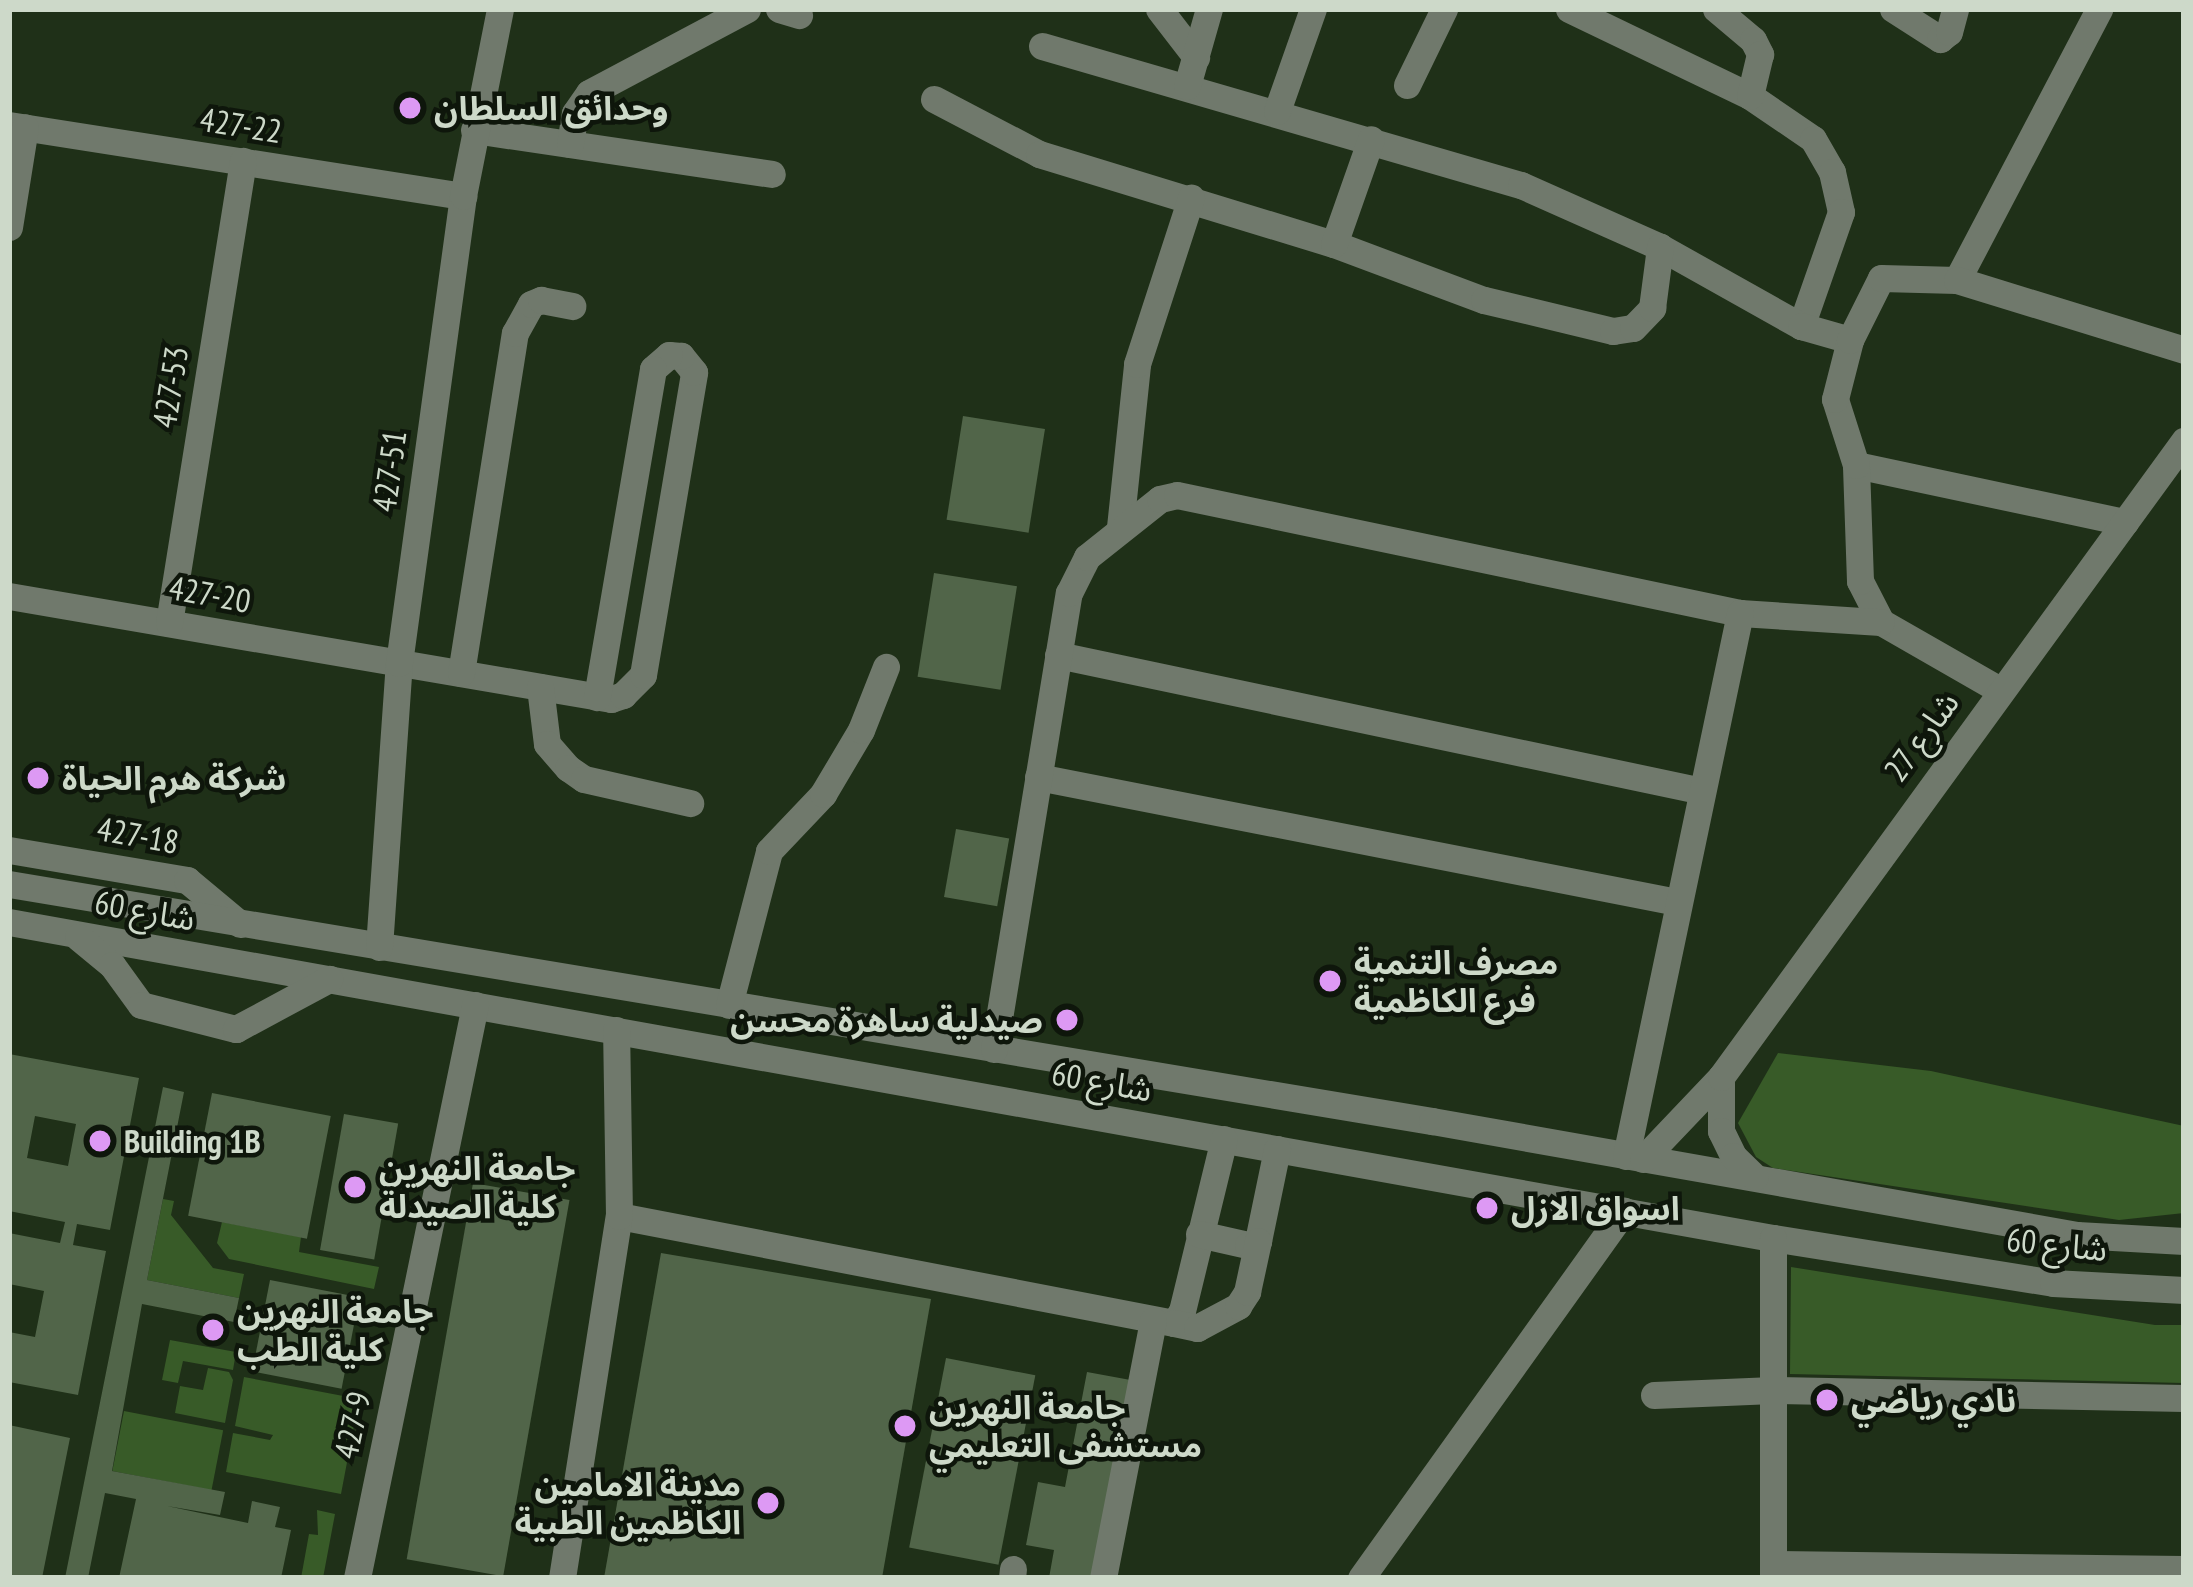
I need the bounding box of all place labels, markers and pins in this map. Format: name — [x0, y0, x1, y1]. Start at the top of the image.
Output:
place label: وحدائق السلطان — [434, 88, 668, 128]
marker: وحدائق السلطان — [397, 95, 423, 121]
place label: شركة هرم الحياة — [62, 758, 286, 798]
marker: شركة هرم الحياة — [25, 765, 51, 791]
place label: مصرف التنمية فرع الكاظمية — [1354, 942, 1558, 1020]
marker: مصرف التنمية فرع الكاظمية — [1317, 968, 1343, 994]
place label: صيدلية ساهرة محسن — [730, 1000, 1043, 1040]
marker: صيدلية ساهرة محسن — [1054, 1007, 1080, 1033]
place label: Building 1B — [124, 1121, 261, 1161]
marker: Building 1B — [87, 1128, 113, 1154]
place label: جامعة النهرين كلية الصيدلة — [379, 1148, 575, 1226]
marker: جامعة النهرين كلية الصيدلة — [342, 1174, 368, 1200]
place label: اسواق الازل — [1511, 1188, 1680, 1228]
marker: اسواق الازل — [1474, 1195, 1500, 1221]
place label: جامعة النهرين كلية الطب — [237, 1291, 433, 1369]
marker: جامعة النهرين كلية الطب — [200, 1317, 226, 1343]
place label: نادي رياضي — [1851, 1380, 2016, 1420]
place label: جامعة النهرين مستشفى التعليمي — [929, 1387, 1202, 1465]
marker: نادي رياضي — [1814, 1387, 1840, 1413]
marker: جامعة النهرين مستشفى التعليمي — [892, 1413, 918, 1439]
place label: مدينة الامامين الكاظمين الطبية — [515, 1464, 741, 1542]
marker: مدينة الامامين الكاظمين الطبية — [752, 1487, 784, 1519]

